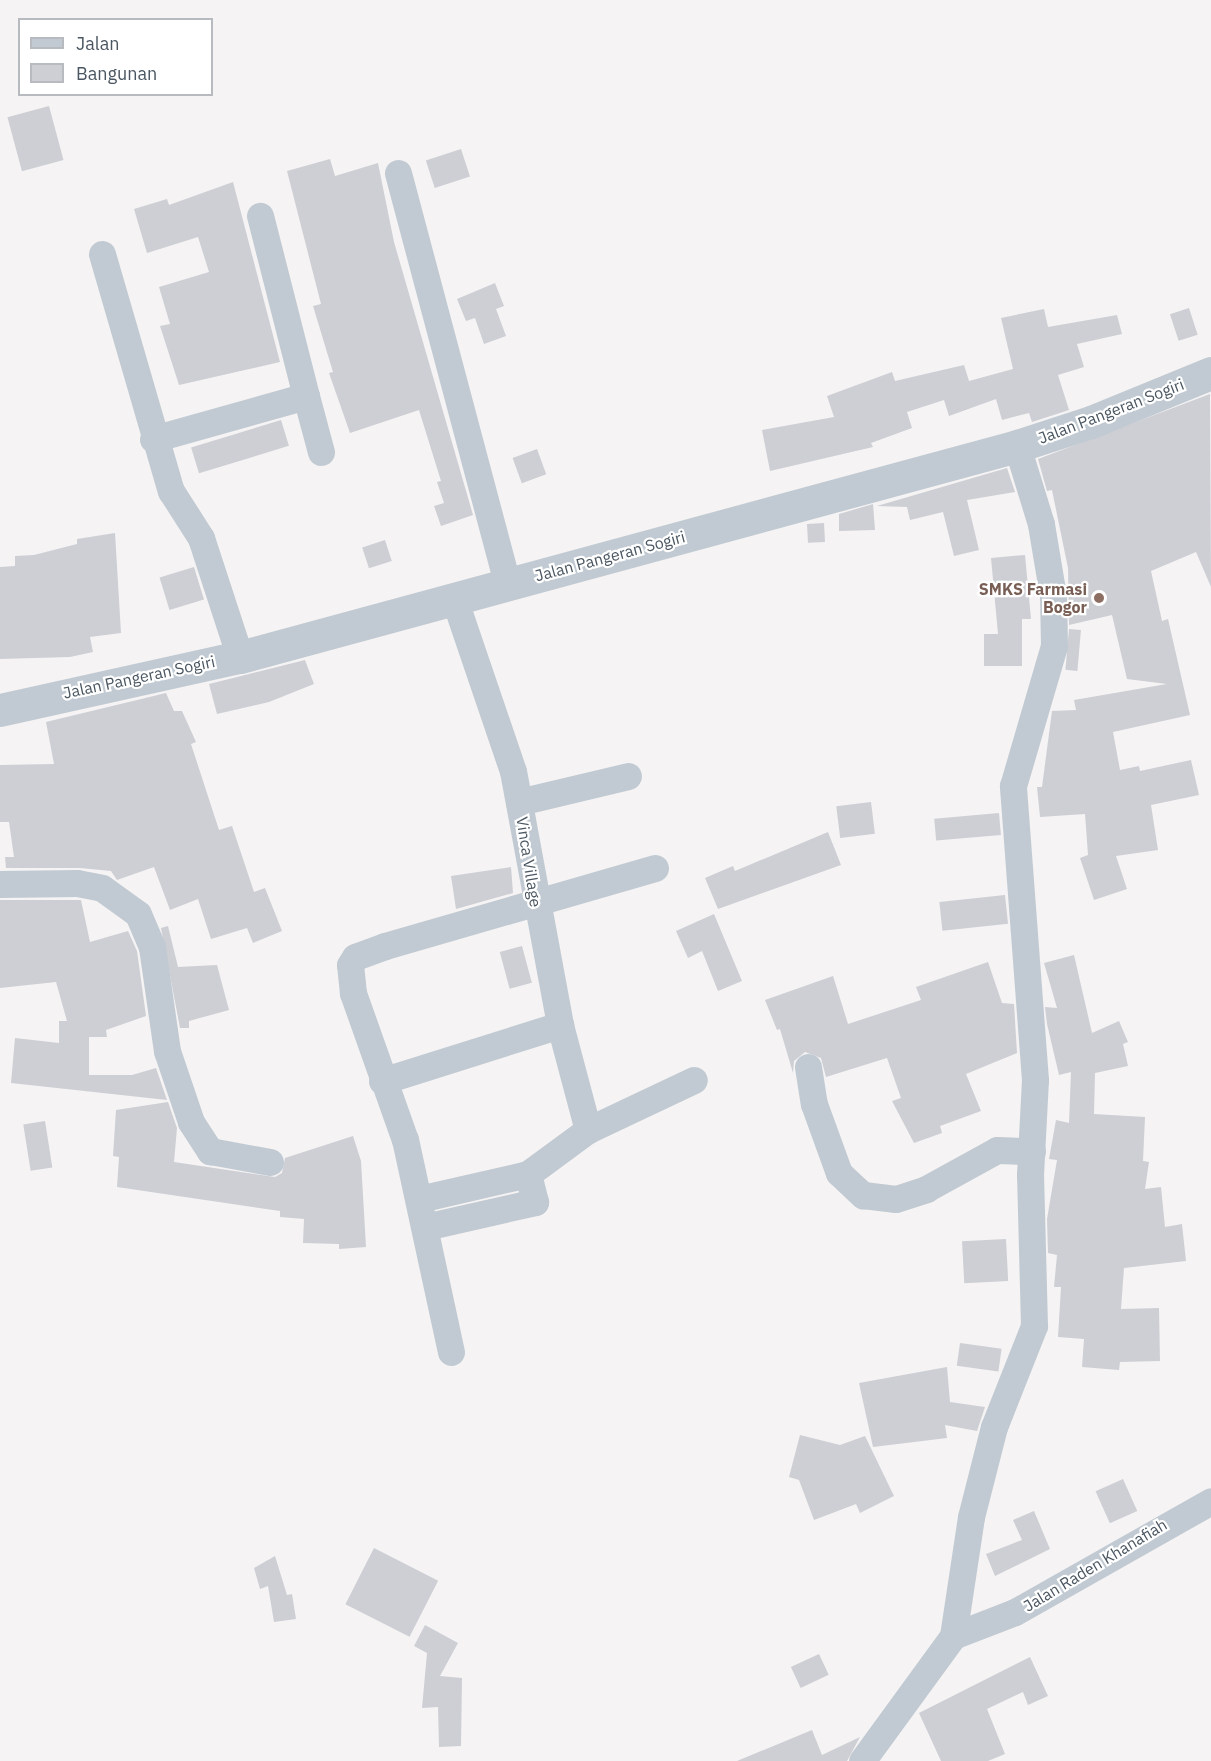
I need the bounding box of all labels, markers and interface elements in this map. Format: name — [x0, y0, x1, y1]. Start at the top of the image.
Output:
legend — [18, 18, 213, 96]
text: Jalan — [76, 32, 120, 55]
text: Bangunan — [76, 62, 157, 85]
street label: Jalan Pangeran Sogiri — [1035, 374, 1187, 448]
street label: Jalan Pangeran Sogiri — [533, 527, 687, 585]
place label: SMKS Farmasi Bogor — [979, 579, 1087, 617]
marker: SMKS Farmasi Bogor — [1092, 591, 1106, 605]
street label: Jalan Pangeran Sogiri — [61, 652, 217, 702]
street label: Vinca Village — [512, 815, 546, 909]
street label: Jalan Raden Khanafiah — [1020, 1515, 1170, 1615]

